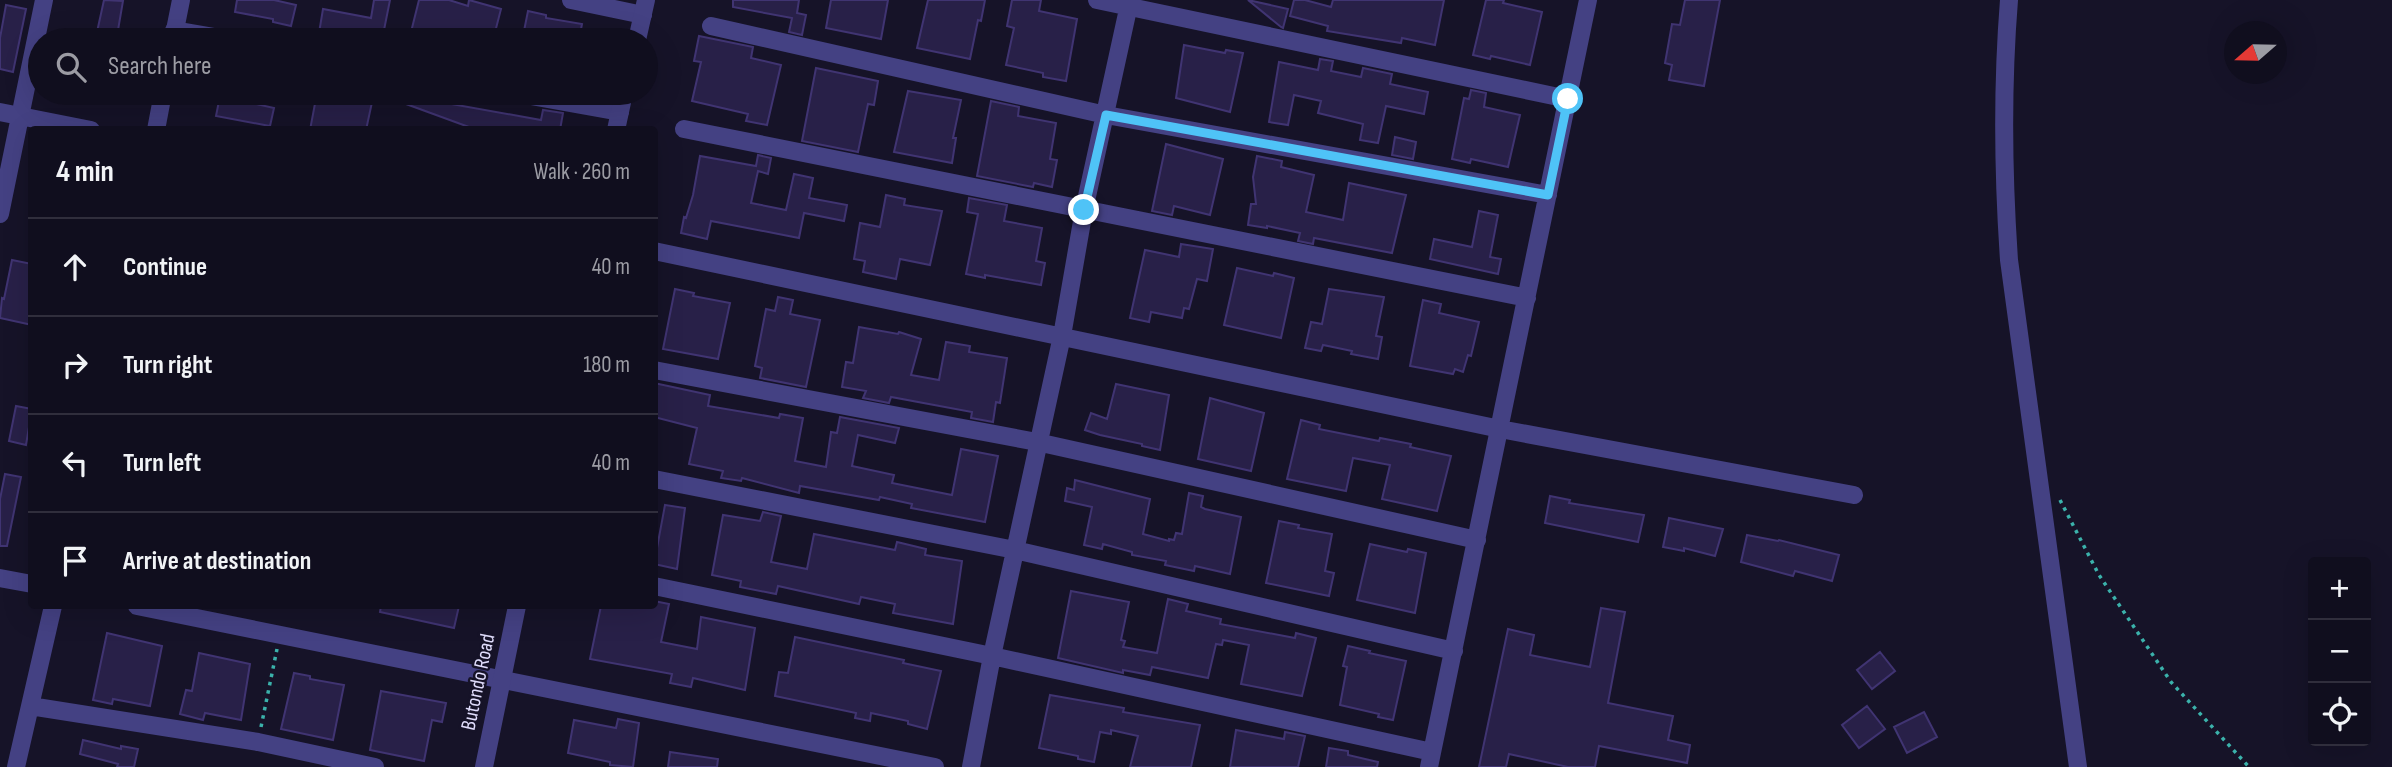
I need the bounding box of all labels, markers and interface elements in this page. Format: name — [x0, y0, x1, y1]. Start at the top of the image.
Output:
north arrow — [2224, 21, 2287, 84]
search box — [28, 28, 658, 105]
icon: search — [52, 48, 90, 86]
text: Search here — [108, 51, 211, 82]
route start — [1552, 83, 1583, 114]
text: 4 min — [56, 154, 114, 190]
text: Walk · 260 m — [534, 158, 630, 186]
route end — [1068, 194, 1099, 225]
icon: ahead — [56, 248, 94, 286]
text: Continue — [123, 252, 207, 283]
text: 40 m — [592, 253, 630, 281]
icon: right — [56, 346, 94, 384]
text: Turn right — [123, 350, 212, 381]
text: 180 m — [583, 351, 630, 379]
icon: left — [56, 444, 94, 482]
text: Turn left — [123, 448, 201, 479]
text: 40 m — [592, 449, 630, 477]
icon: arrive — [56, 542, 94, 580]
text: Arrive at destination — [123, 546, 311, 577]
map controls — [2308, 557, 2371, 746]
button: + — [2308, 557, 2371, 620]
button: − — [2308, 620, 2371, 683]
street label: Butondo Road — [456, 632, 500, 732]
button: locate — [2308, 683, 2371, 746]

